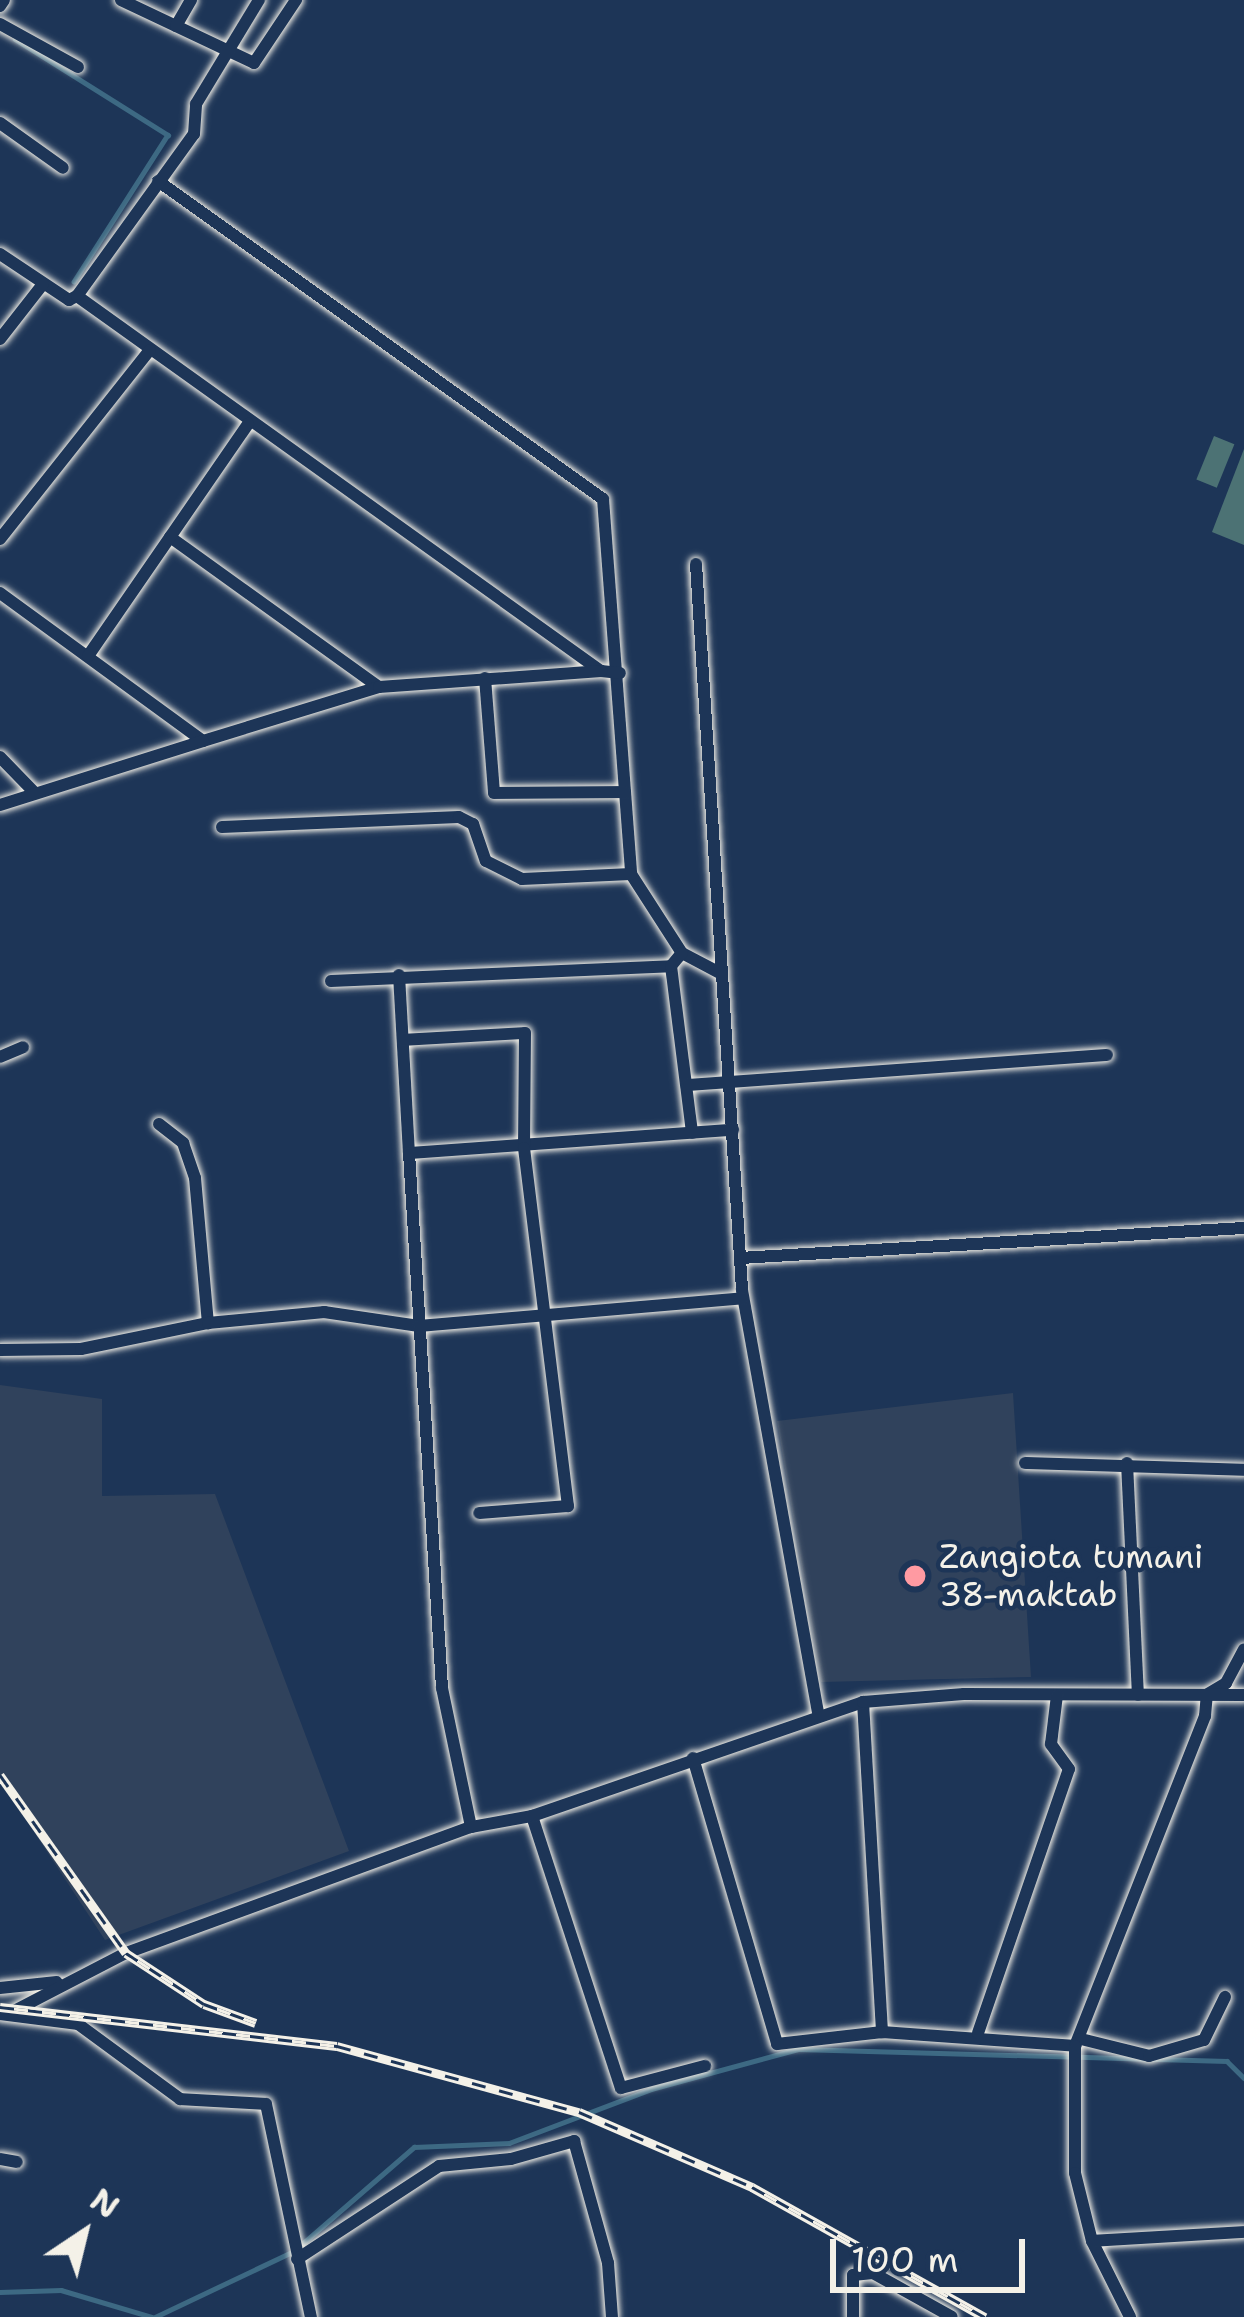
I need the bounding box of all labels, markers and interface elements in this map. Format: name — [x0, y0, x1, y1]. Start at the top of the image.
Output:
place label: Zangiota tumani 38-maktab — [939, 1537, 1203, 1615]
marker: Zangiota tumani 38-maktab — [902, 1563, 928, 1589]
north arrow — [24, 2173, 144, 2293]
text: N — [81, 2177, 129, 2229]
scale bar — [836, 2215, 1031, 2289]
text: 100 m — [851, 2235, 959, 2284]

